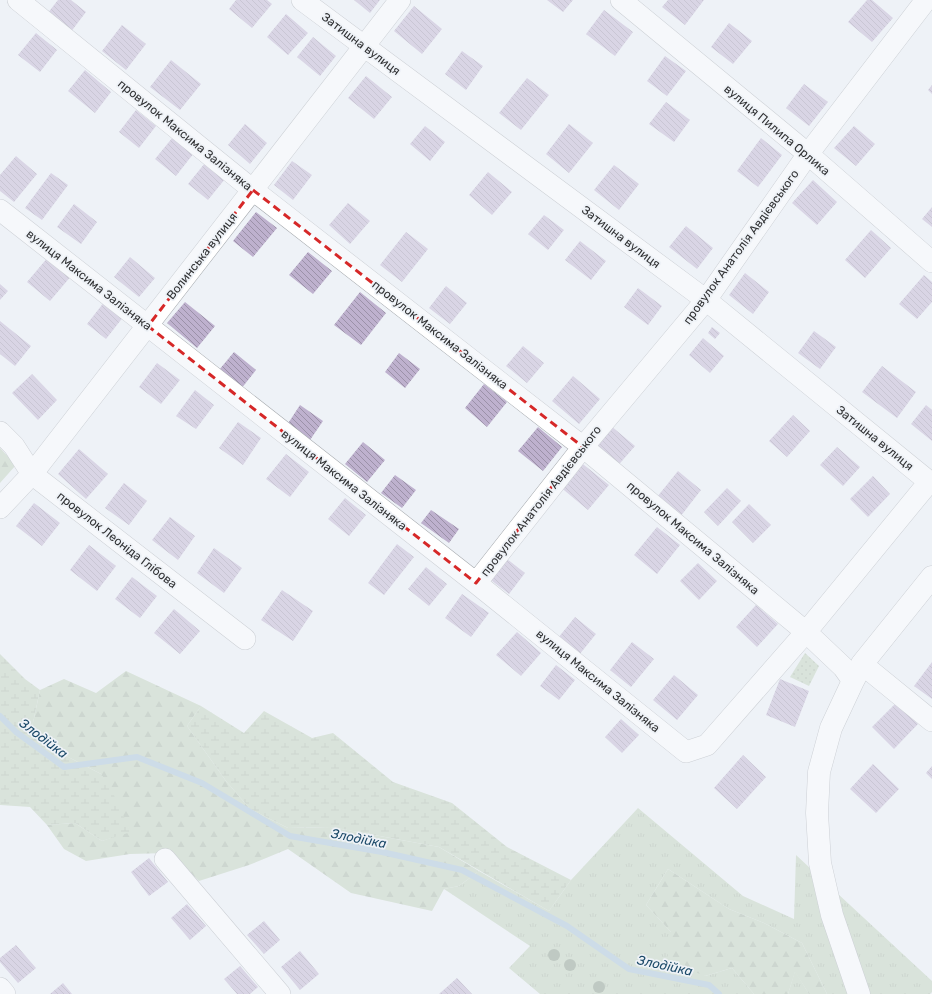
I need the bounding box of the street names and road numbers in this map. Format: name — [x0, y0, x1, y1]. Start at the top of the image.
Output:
street label: Затишна вулиця — [319, 10, 403, 78]
street label: провулок Максима Залізняка — [115, 77, 255, 193]
street label: вулиця Пилипа Орлика — [721, 82, 833, 178]
street label: провулок Анатолія Авдієвського — [680, 167, 802, 327]
street label: Затишна вулиця — [579, 203, 663, 271]
street label: Волинська вулиця — [164, 210, 240, 302]
street label: вулиця Максима Залізняка — [24, 227, 154, 333]
street label: провулок Максима Залізняка — [369, 278, 511, 392]
street label: Затишна вулиця — [834, 403, 916, 473]
street label: провулок Анатолія Авдієвського — [478, 423, 604, 579]
street label: вулиця Максима Залізняка — [279, 427, 409, 533]
street label: провулок Максима Залізняка — [624, 479, 762, 597]
street label: провулок Леоніда Глібова — [54, 489, 180, 591]
street label: вулиця Максима Залізняка — [533, 627, 663, 735]

